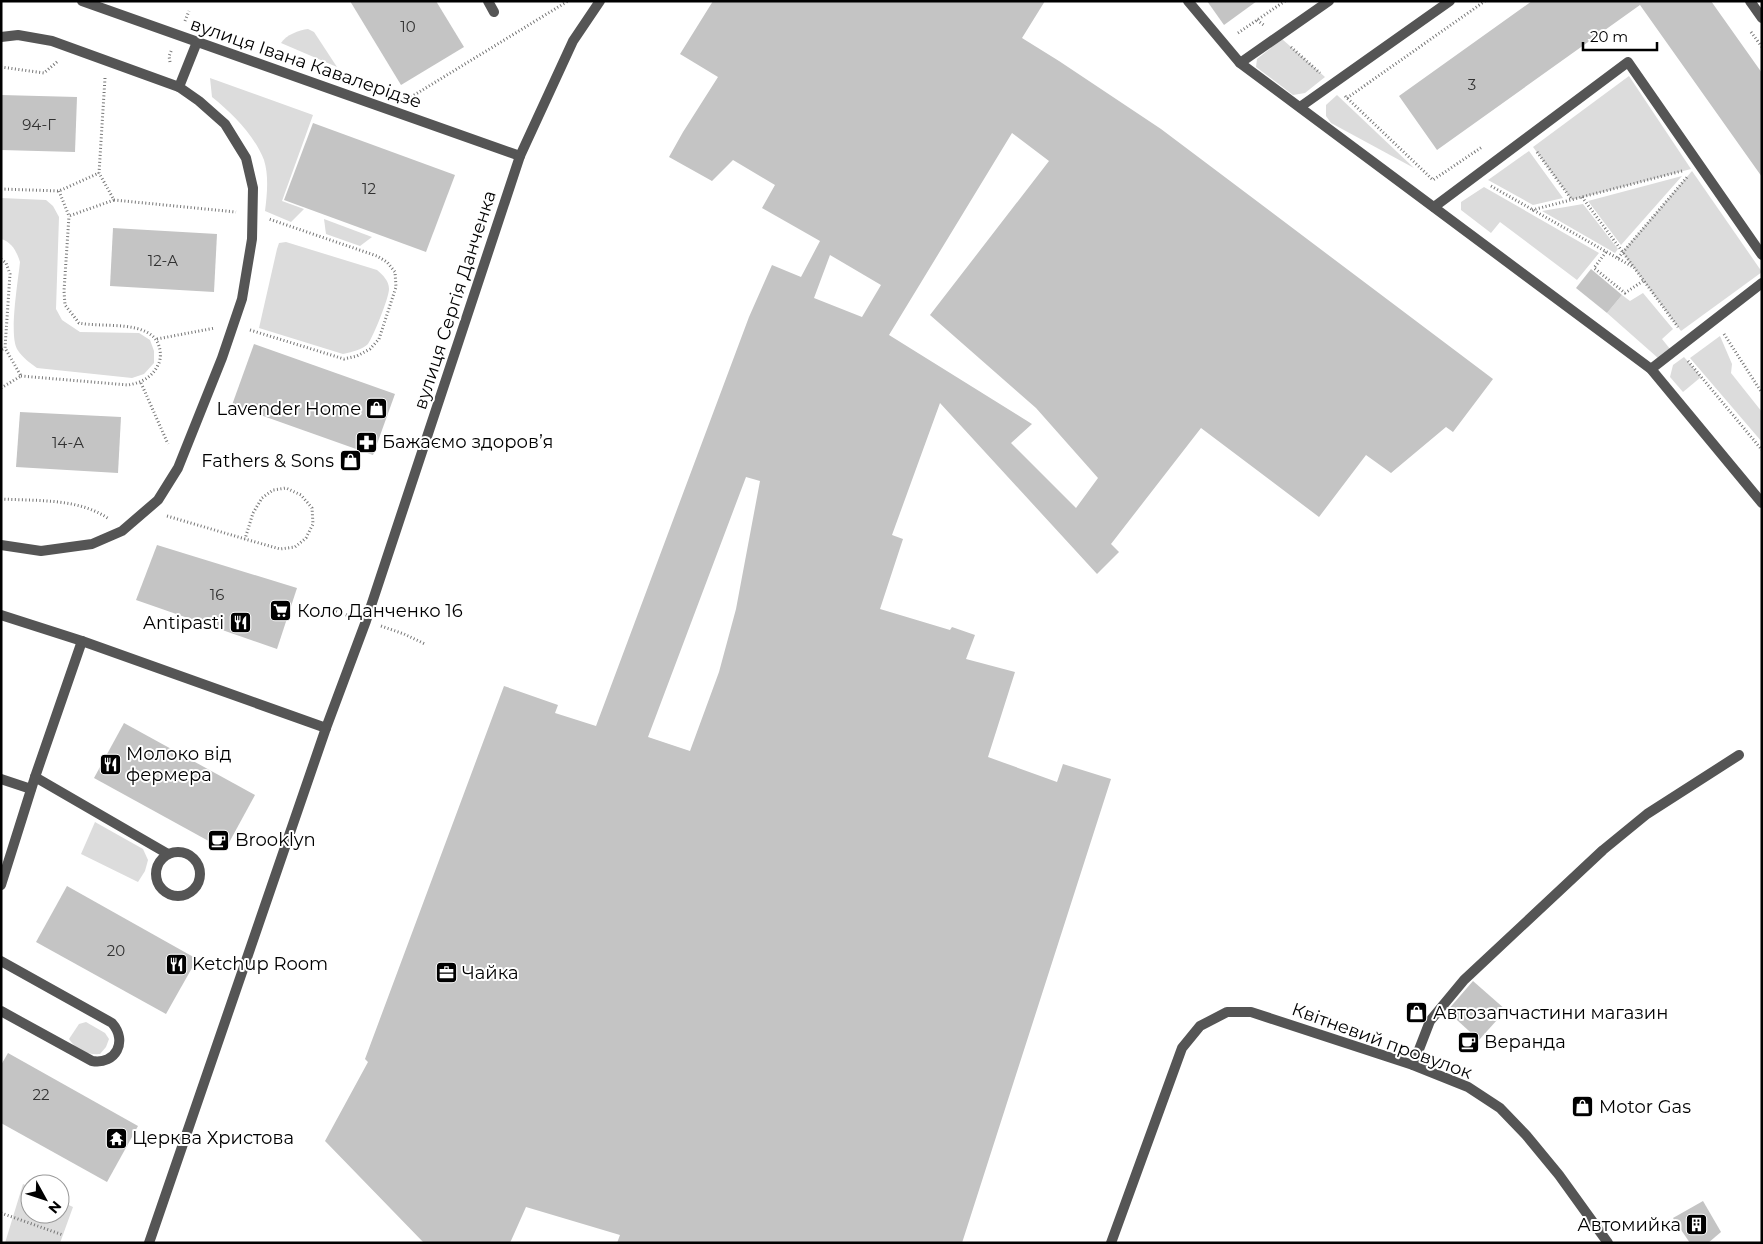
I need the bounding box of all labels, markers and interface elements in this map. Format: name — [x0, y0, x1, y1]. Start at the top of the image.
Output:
street label: вулиця Івана Кавалерідзе — [187, 13, 425, 113]
house number: 10 — [400, 17, 416, 36]
scale bar — [1583, 20, 1657, 52]
text: 20 m — [1590, 27, 1628, 46]
house number: 3 — [1468, 75, 1476, 94]
house number: 94-Г — [22, 115, 56, 134]
house number: 12 — [362, 179, 376, 198]
street label: вулиця Сергія Данченка — [409, 188, 501, 412]
house number: 12-А — [148, 251, 178, 270]
shop icon: Lavender Home — [365, 397, 389, 421]
place label: Lavender Home — [217, 398, 361, 420]
pharmacy icon: Бажаємо здоровʼя — [354, 430, 378, 454]
place label: Бажаємо здоровʼя — [382, 431, 553, 453]
house number: 14-А — [52, 433, 84, 452]
shop icon: Fathers & Sons — [338, 449, 362, 473]
place label: Fathers & Sons — [201, 450, 334, 472]
house number: 16 — [210, 585, 224, 604]
supermarket icon: Коло Данченко 16 — [269, 599, 293, 623]
place label: Коло Данченко 16 — [297, 600, 463, 622]
restaurant icon: Antipasti — [228, 611, 252, 635]
place label: Antipasti — [143, 612, 224, 634]
place label: Молоко від фермера — [126, 743, 232, 786]
restaurant icon: Молоко від фермера — [98, 752, 122, 776]
cafe icon: Brooklyn — [207, 828, 231, 852]
place label: Brooklyn — [235, 829, 316, 851]
house number: 20 — [107, 941, 125, 960]
restaurant icon: Ketchup Room — [164, 952, 188, 976]
place label: Ketchup Room — [192, 953, 328, 975]
office icon: Чайка — [434, 961, 458, 985]
place label: Чайка — [462, 962, 519, 984]
street label: Квітневий провулок — [1289, 998, 1476, 1084]
shop icon: Автозапчастини магазин — [1405, 1001, 1429, 1025]
place label: Автозапчастини магазин — [1433, 1002, 1668, 1024]
cafe icon: Веранда — [1456, 1030, 1480, 1054]
place label: Веранда — [1484, 1031, 1566, 1053]
house number: 22 — [32, 1085, 50, 1104]
shop icon: Motor Gas — [1571, 1095, 1595, 1119]
place label: Motor Gas — [1599, 1096, 1691, 1118]
temple icon: Церква Христова — [104, 1126, 128, 1150]
place label: Церква Христова — [132, 1127, 294, 1149]
north arrow — [20, 1174, 70, 1224]
text: N — [44, 1197, 65, 1217]
building icon: Автомийка — [1685, 1213, 1709, 1237]
place label: Автомийка — [1577, 1214, 1681, 1236]

